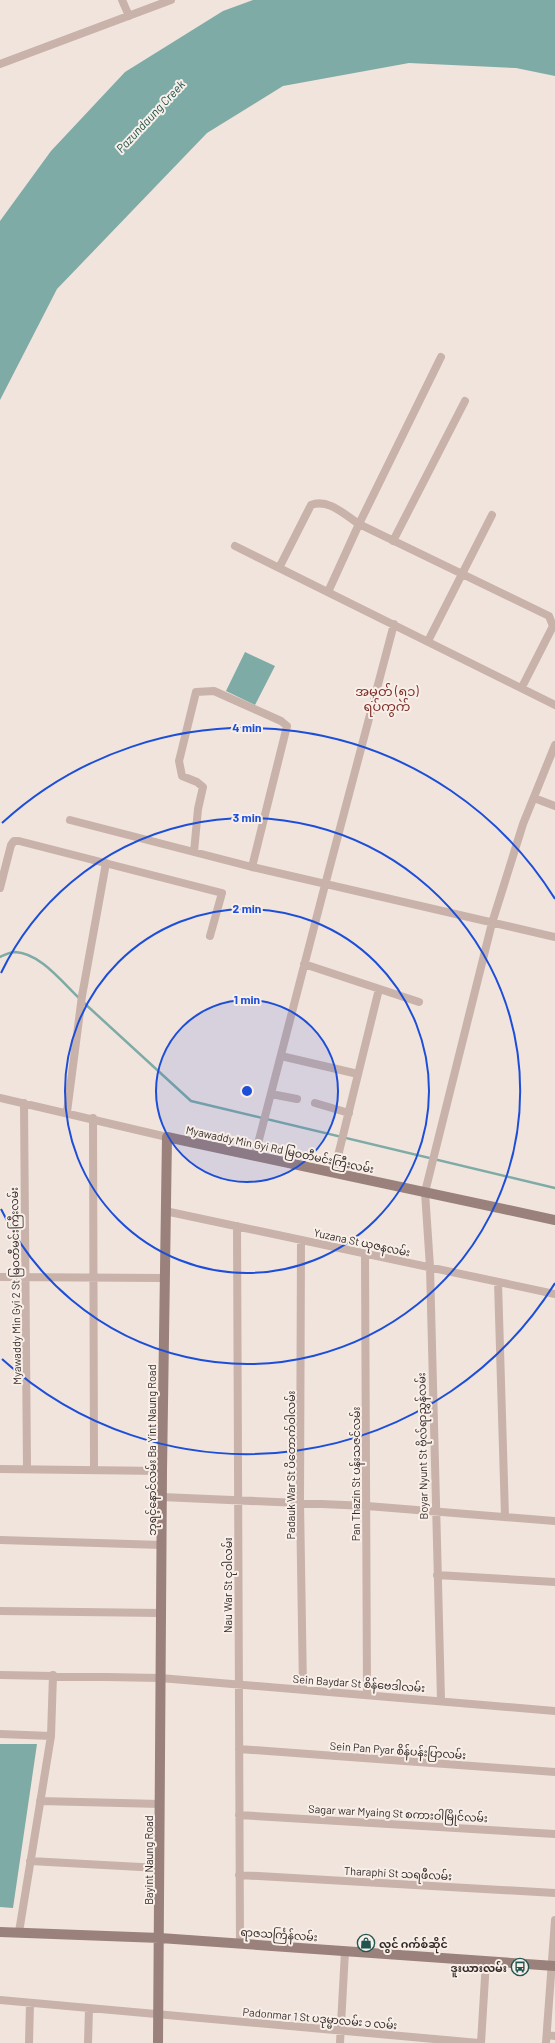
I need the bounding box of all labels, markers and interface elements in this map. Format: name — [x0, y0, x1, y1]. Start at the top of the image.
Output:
water label: Pazundaung Creek — [113, 77, 187, 155]
district label: အမှတ် (၅၁) ရပ်ကွက် — [355, 683, 419, 717]
text: 4 min — [232, 720, 262, 734]
text: 3 min — [233, 810, 261, 824]
text: 2 min — [233, 901, 261, 915]
text: 1 min — [234, 992, 260, 1006]
centre of rings — [240, 1084, 254, 1098]
street label: Myawaddy Min Gyi Rd မြဝတီမင်းကြီးလမ်း — [184, 1123, 375, 1178]
street label: Myawaddy Min Gyi 2 St မြဝတီမင်းကြီးလမ်း — [7, 1187, 26, 1385]
street label: Yuzana St ယုဇနလမ်း — [312, 1225, 412, 1262]
street label: ဘုရင့်နောင်လမ်း Ba Yint Naung Road — [145, 1364, 161, 1536]
street label: Boyar Nyunt St ဗိုလ်ရာညွှန်လမ်း — [414, 1372, 433, 1520]
street label: Padauk War St ပိတောက်ဝါလမ်း — [284, 1390, 297, 1539]
street label: Pan Thazin St ပန်းသဇင်လမ်း — [349, 1406, 365, 1541]
street label: Nau War St ငုဝါလမ်း — [221, 1537, 237, 1633]
street label: Sein Baydar St စိန်ဗေဒါလမ်း — [292, 1672, 426, 1697]
street label: Sein Pan Pyar စိန်ပန်းပြာလမ်း — [329, 1739, 467, 1764]
street label: Sagar war Myaing St စကားဝါမြိုင်လမ်း — [308, 1802, 488, 1827]
street label: Bayint Naung Road — [142, 1815, 155, 1905]
street label: Tharaphi St သရဖီလမ်း — [344, 1864, 452, 1885]
street label: ရာဇသင်္ကြန်လမ်း — [240, 1925, 318, 1946]
shop icon: လွင် ဂက်စ်ဆိုင် — [356, 1933, 376, 1953]
place label: လွင် ဂက်စ်ဆိုင် — [379, 1937, 448, 1954]
bus stop icon: ဒူးယားလမ်း — [510, 1957, 530, 1977]
place label: ဒူးယားလမ်း — [450, 1961, 507, 1978]
street label: Padonmar 1 St ပဒုမ္မာလမ်း ၁ လမ်း — [242, 2005, 398, 2035]

